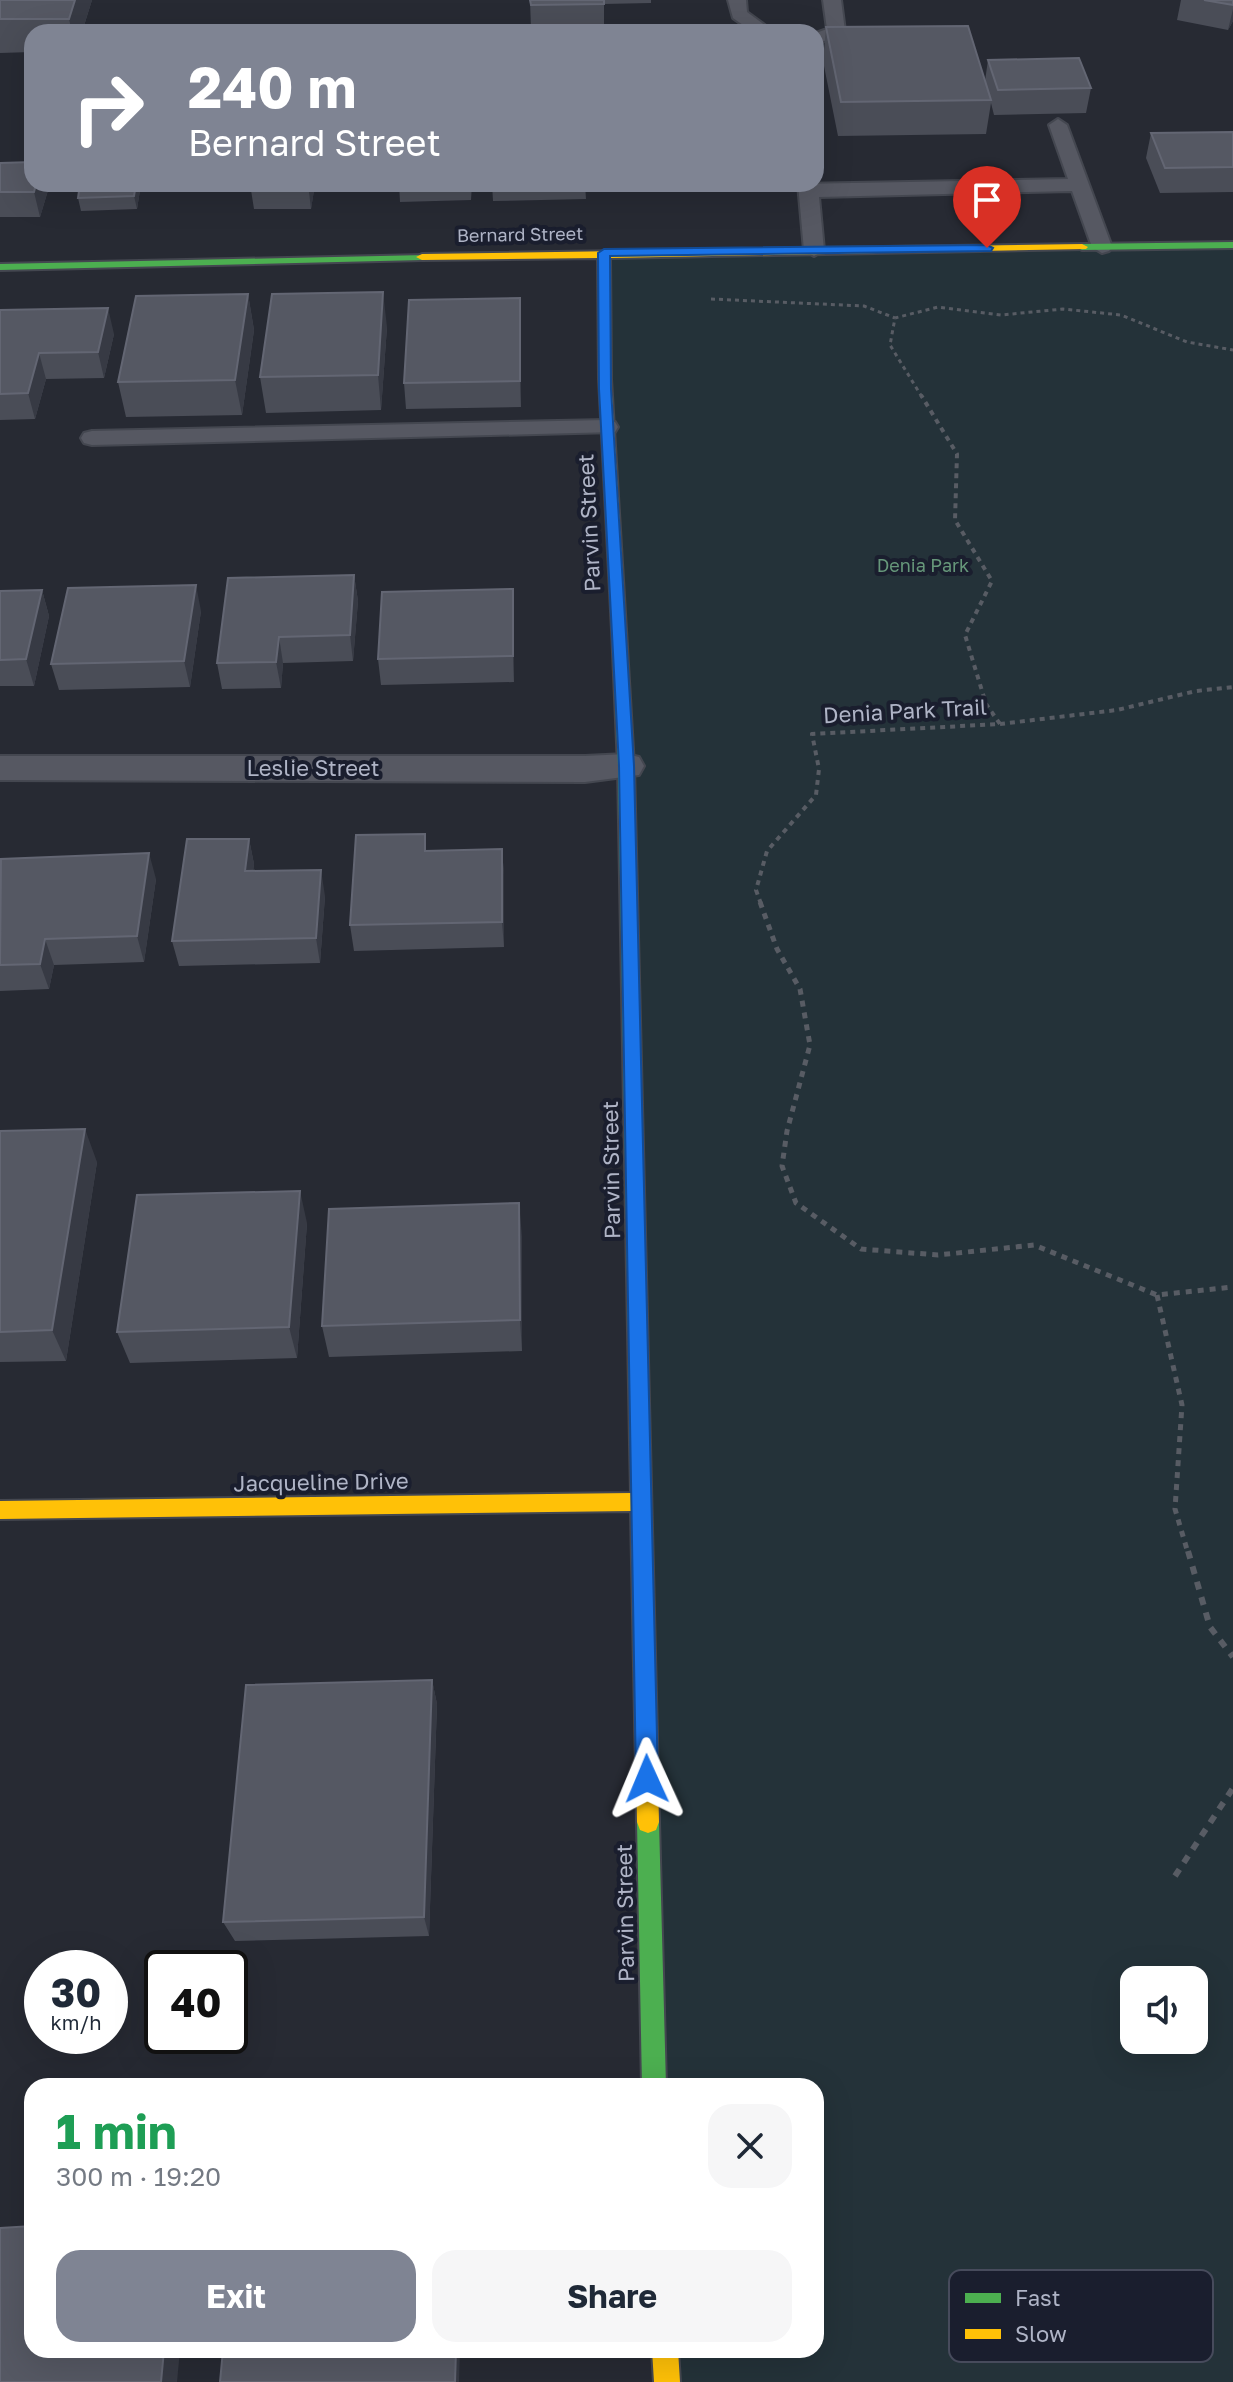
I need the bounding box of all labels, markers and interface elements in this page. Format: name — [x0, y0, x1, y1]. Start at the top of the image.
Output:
text: 240 m — [188, 53, 357, 120]
icon: right — [56, 56, 160, 160]
text: Bernard Street — [188, 121, 441, 164]
pin — [953, 166, 1021, 248]
icon: arrive — [965, 178, 1009, 222]
street label: Bernard Street — [457, 222, 583, 246]
street label: Parvin Street — [571, 453, 606, 593]
park label: Denia Park — [877, 554, 969, 576]
street label: Denia Park Trail — [822, 693, 988, 728]
street label: Leslie Street — [246, 754, 380, 781]
street label: Parvin Street — [596, 1101, 625, 1239]
street label: Jacqueline Drive — [233, 1466, 409, 1497]
position arrow — [605, 1737, 689, 1821]
street label: Parvin Street — [610, 1844, 639, 1982]
speed limit sign: 40 — [144, 1950, 248, 2054]
map controls — [1120, 1966, 1208, 2054]
button: sound — [1120, 1966, 1208, 2054]
text: 30 — [51, 1968, 101, 2016]
text: km/h — [51, 2010, 101, 2034]
text: 1 min — [56, 2102, 177, 2160]
button: close — [708, 2104, 792, 2188]
text: 300 m · 19:20 — [56, 2161, 221, 2192]
button: Exit — [56, 2250, 416, 2342]
button: Share — [432, 2250, 792, 2342]
legend — [949, 2270, 1213, 2362]
text: Fast — [1015, 2284, 1061, 2311]
text: Slow — [1015, 2320, 1067, 2347]

